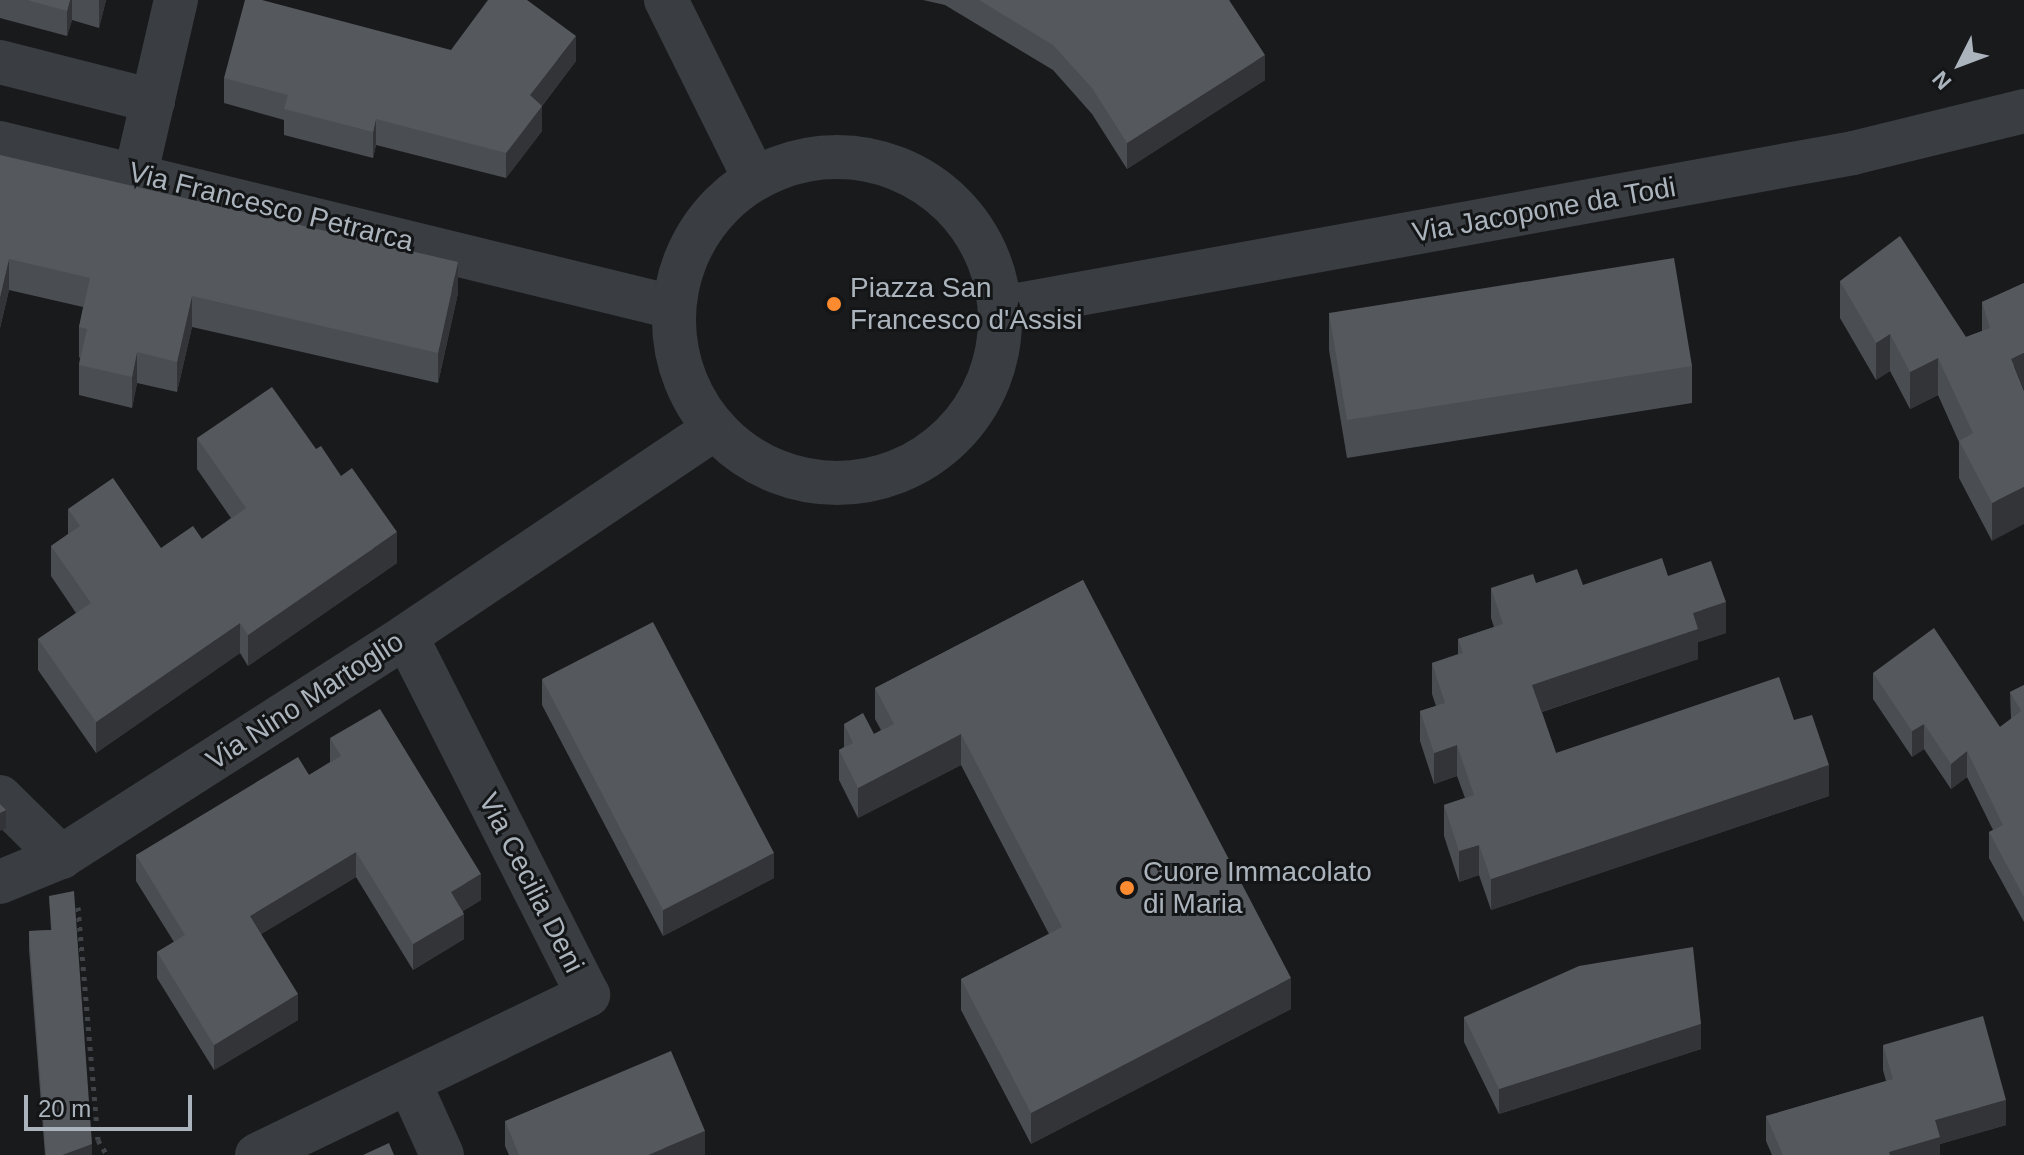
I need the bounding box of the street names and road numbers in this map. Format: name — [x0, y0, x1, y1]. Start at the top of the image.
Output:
street label: Via Francesco Petrarca — [125, 155, 417, 259]
street label: Via Jacopone da Todi — [1409, 170, 1679, 250]
street label: Via Nino Martoglio — [200, 625, 410, 777]
street label: Via Cecilia Deni — [471, 788, 591, 978]

